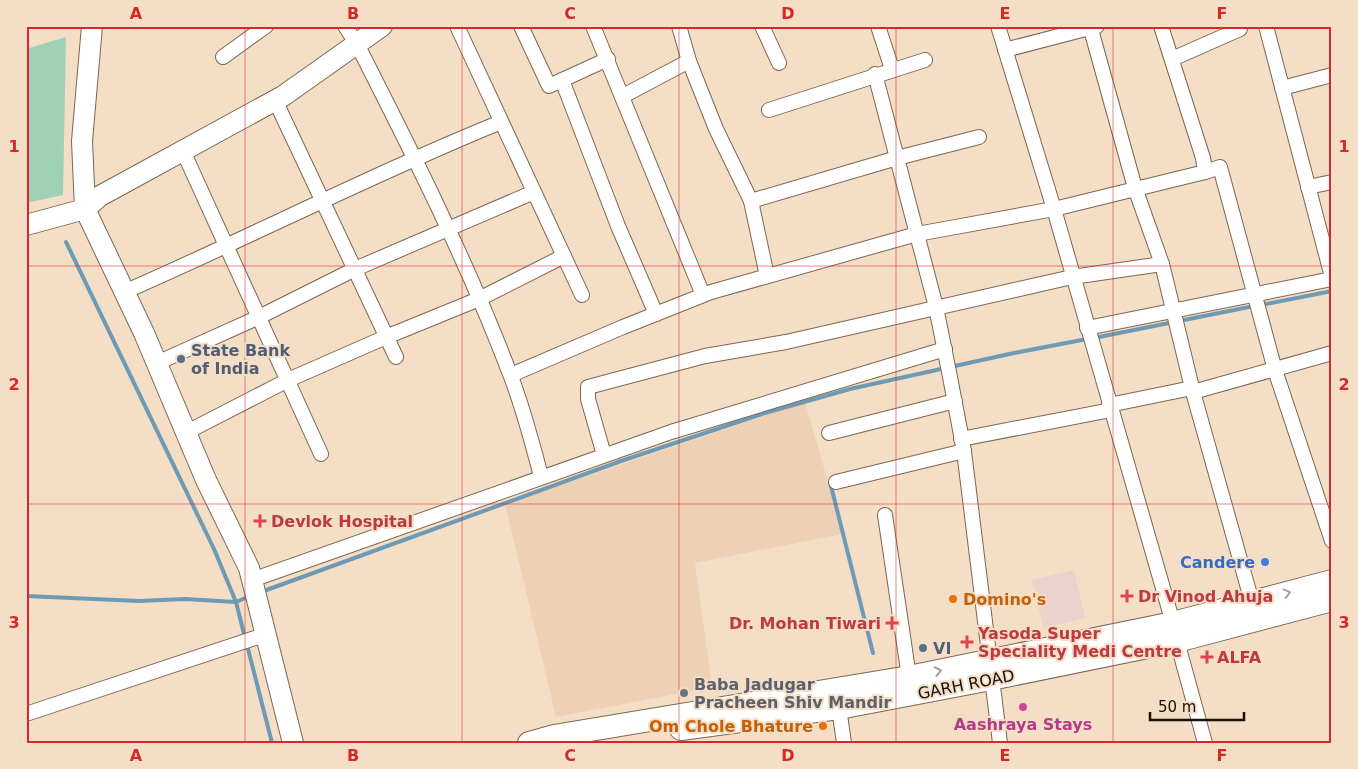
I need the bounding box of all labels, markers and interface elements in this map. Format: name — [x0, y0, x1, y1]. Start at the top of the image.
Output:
text: A — [130, 4, 143, 23]
text: B — [347, 4, 359, 23]
text: C — [564, 4, 576, 23]
text: D — [781, 4, 795, 23]
text: E — [1000, 4, 1010, 23]
text: F — [1217, 4, 1227, 23]
text: 1 — [8, 137, 20, 156]
text: 1 — [1338, 137, 1350, 156]
place label: State Bank of India — [191, 341, 290, 378]
marker: State Bank of India — [175, 353, 187, 365]
text: 2 — [8, 375, 20, 394]
text: 2 — [1338, 375, 1350, 394]
place label: Devlok Hospital — [271, 512, 413, 531]
marker: Devlok Hospital — [253, 514, 267, 528]
place label: Candere — [1180, 553, 1255, 572]
marker: Candere — [1259, 556, 1271, 568]
place label: Dr Vinod Ahuja — [1138, 587, 1273, 606]
one-way arrow — [1283, 588, 1292, 599]
marker: Dr Vinod Ahuja — [1120, 589, 1134, 603]
place label: Domino's — [963, 590, 1046, 609]
marker: Domino's — [947, 593, 959, 605]
text: 3 — [8, 613, 20, 632]
text: 3 — [1338, 613, 1350, 632]
place label: Dr. Mohan Tiwari — [729, 614, 881, 633]
marker: Dr. Mohan Tiwari — [885, 616, 899, 630]
place label: Yasoda Super Speciality Medi Centre — [977, 624, 1182, 661]
marker: Yasoda Super Speciality Medi Centre — [960, 635, 974, 649]
place label: VI — [933, 639, 951, 658]
marker: VI — [917, 642, 929, 654]
place label: ALFA — [1217, 648, 1262, 667]
marker: ALFA — [1201, 651, 1213, 663]
street label: GARH ROAD — [916, 666, 1016, 703]
one-way arrow — [934, 666, 943, 677]
place label: Baba Jadugar Pracheen Shiv Mandir — [694, 675, 891, 712]
marker: Baba Jadugar Pracheen Shiv Mandir — [678, 687, 690, 699]
scale bar — [1150, 689, 1244, 721]
text: 50 m — [1158, 698, 1196, 716]
marker: Aashraya Stays — [1017, 701, 1029, 713]
place label: Aashraya Stays — [954, 715, 1092, 734]
place label: Om Chole Bhature — [649, 717, 813, 736]
marker: Om Chole Bhature — [817, 720, 829, 732]
text: A — [130, 746, 143, 765]
text: B — [347, 746, 359, 765]
text: C — [564, 746, 576, 765]
text: D — [781, 746, 795, 765]
text: E — [1000, 746, 1010, 765]
text: F — [1217, 746, 1227, 765]

